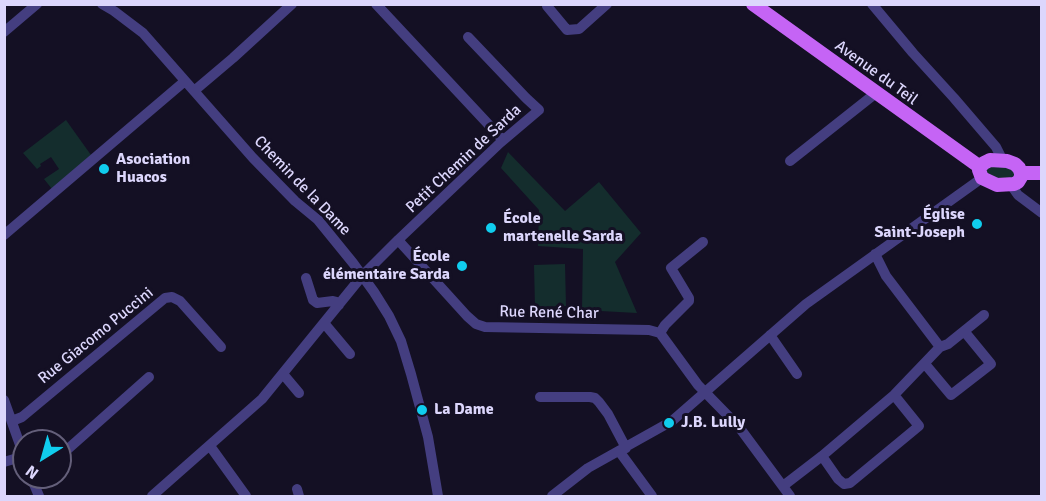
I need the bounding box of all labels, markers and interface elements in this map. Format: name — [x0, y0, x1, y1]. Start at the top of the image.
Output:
street label: Avenue du Teil — [831, 36, 921, 110]
street label: Petit Chemin de Sarda — [402, 101, 526, 217]
street label: Chemin de la Dame — [250, 132, 354, 240]
place label: Asociation Huacos — [116, 150, 190, 188]
marker: Asociation Huacos — [97, 162, 111, 176]
place label: Église Saint-Joseph — [874, 205, 965, 243]
place label: École martenelle Sarda — [503, 209, 623, 247]
marker: Église Saint-Joseph — [970, 217, 984, 231]
marker: École martenelle Sarda — [484, 221, 498, 235]
place label: École élémentaire Sarda — [323, 247, 450, 285]
marker: École élémentaire Sarda — [455, 259, 469, 273]
street label: Rue Giacomo Puccini — [35, 284, 157, 388]
street label: Rue René Char — [499, 303, 599, 323]
place label: La Dame — [434, 400, 494, 420]
marker: La Dame — [415, 403, 429, 417]
place label: J.B. Lully — [681, 413, 745, 433]
marker: J.B. Lully — [662, 416, 676, 430]
north arrow — [12, 429, 72, 489]
text: N — [22, 460, 43, 483]

